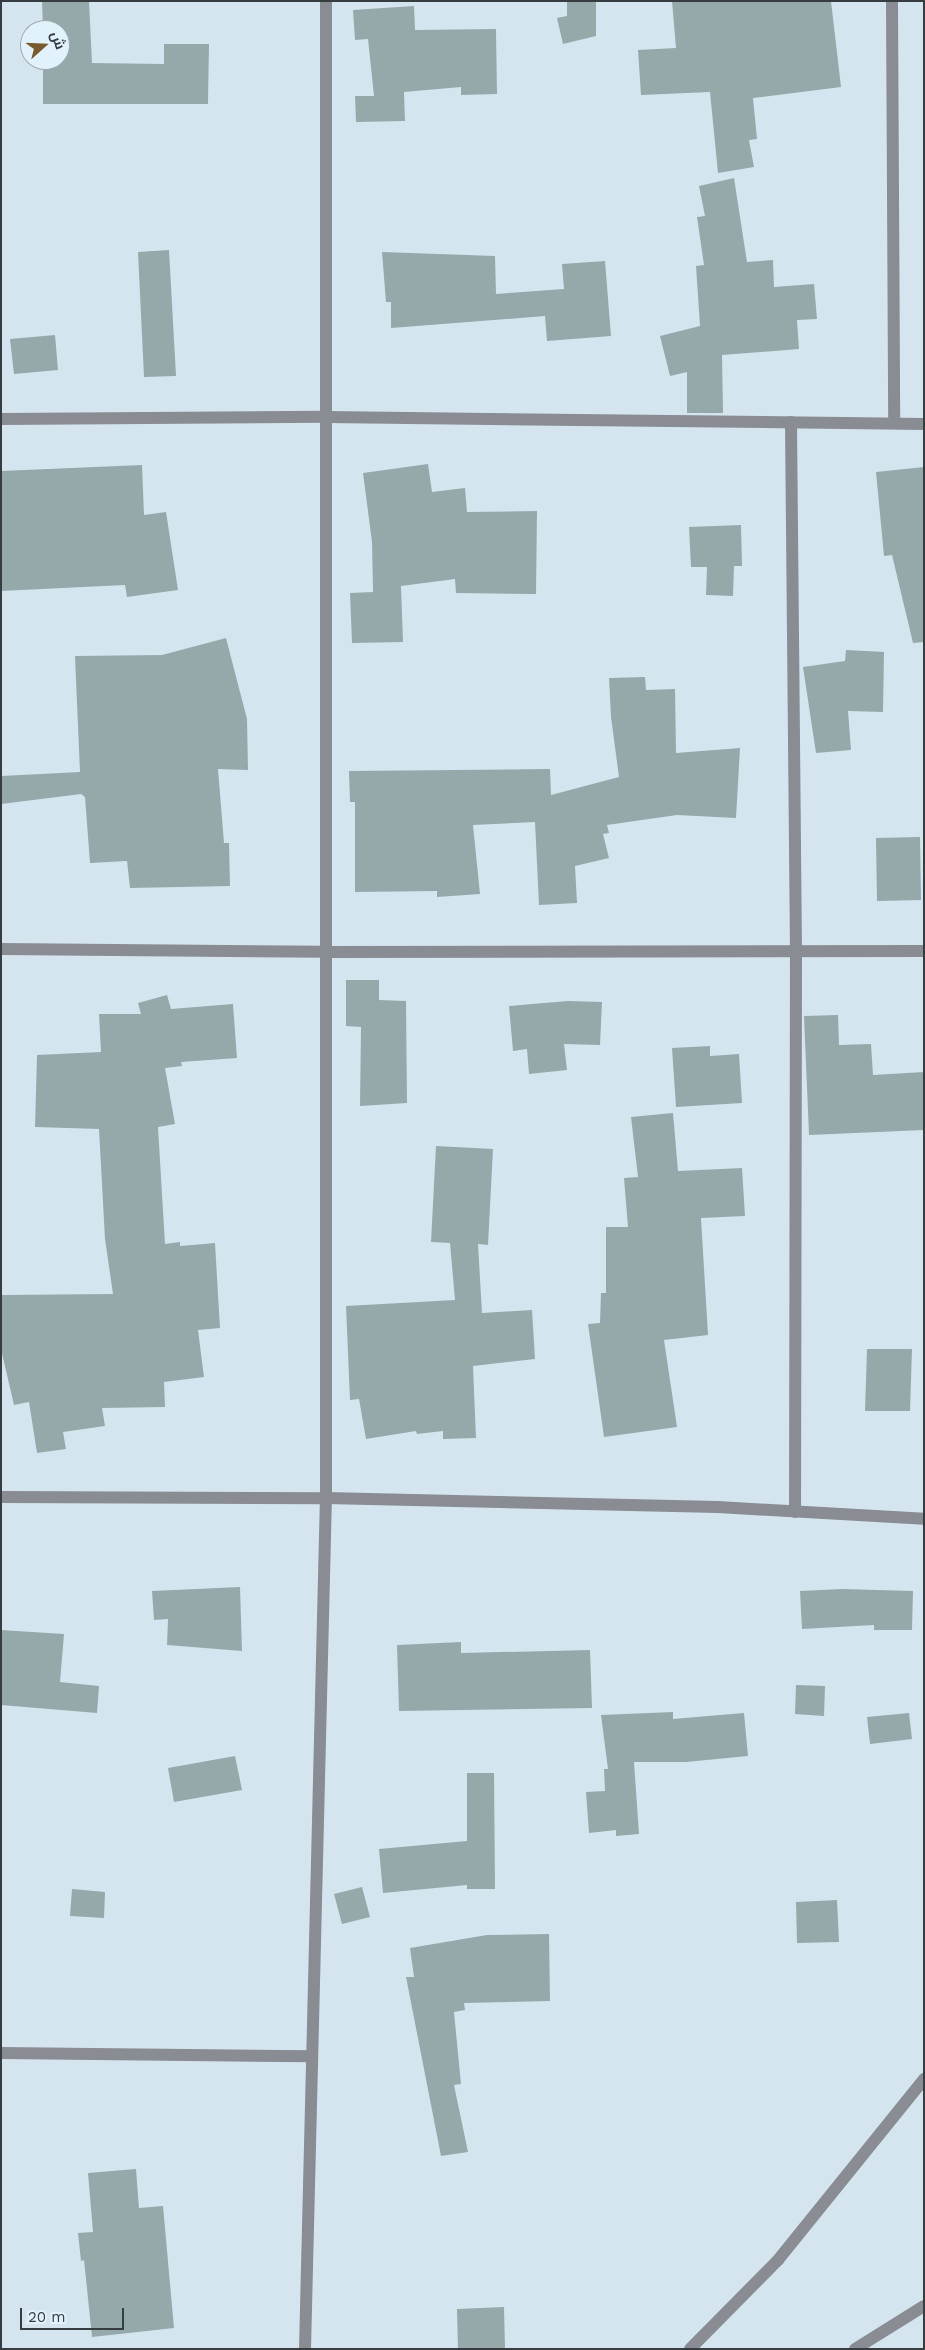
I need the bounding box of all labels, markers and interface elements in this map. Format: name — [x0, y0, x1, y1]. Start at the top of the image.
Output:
north arrow — [20, 20, 70, 70]
text: ش — [48, 29, 69, 51]
scale bar — [22, 2298, 126, 2330]
text: 20 m — [28, 2308, 66, 2326]

